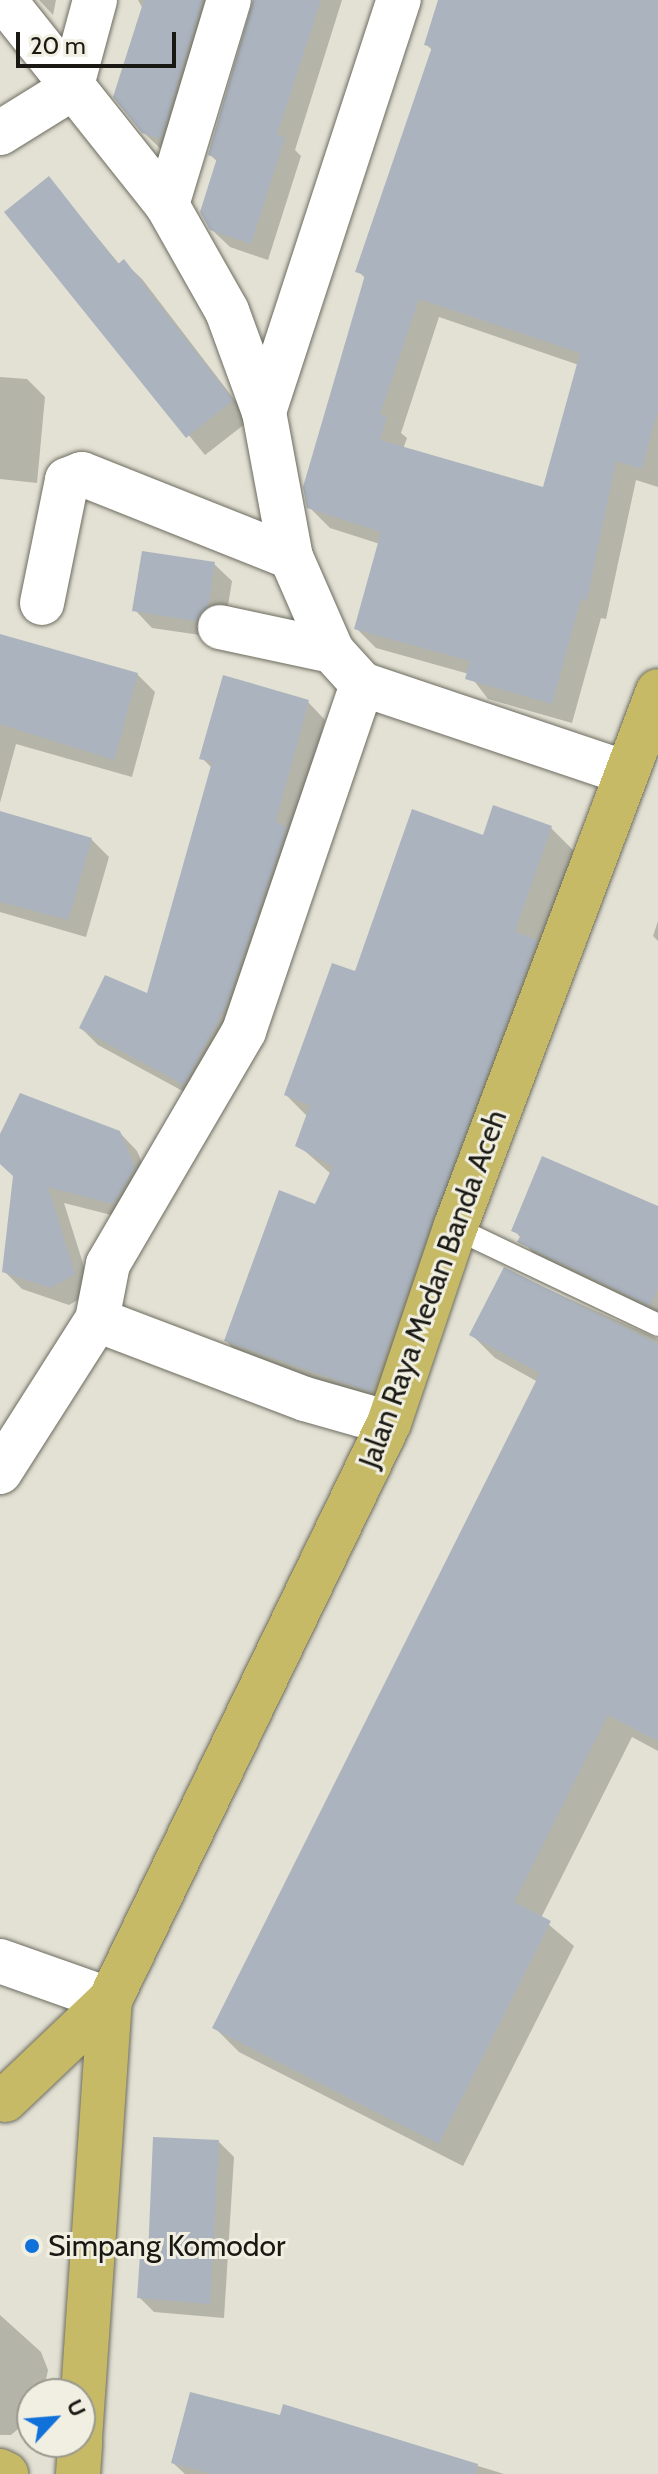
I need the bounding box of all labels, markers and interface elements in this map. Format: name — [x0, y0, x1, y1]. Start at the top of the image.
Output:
scale bar — [20, 16, 180, 66]
text: 20 m — [30, 31, 86, 60]
street label: Jalan Raya Medan Banda Aceh — [351, 1105, 515, 1473]
place label: Simpang Komodor — [48, 2228, 285, 2264]
marker: Simpang Komodor — [23, 2237, 41, 2255]
north arrow — [16, 2378, 96, 2458]
text: U — [61, 2395, 92, 2421]

